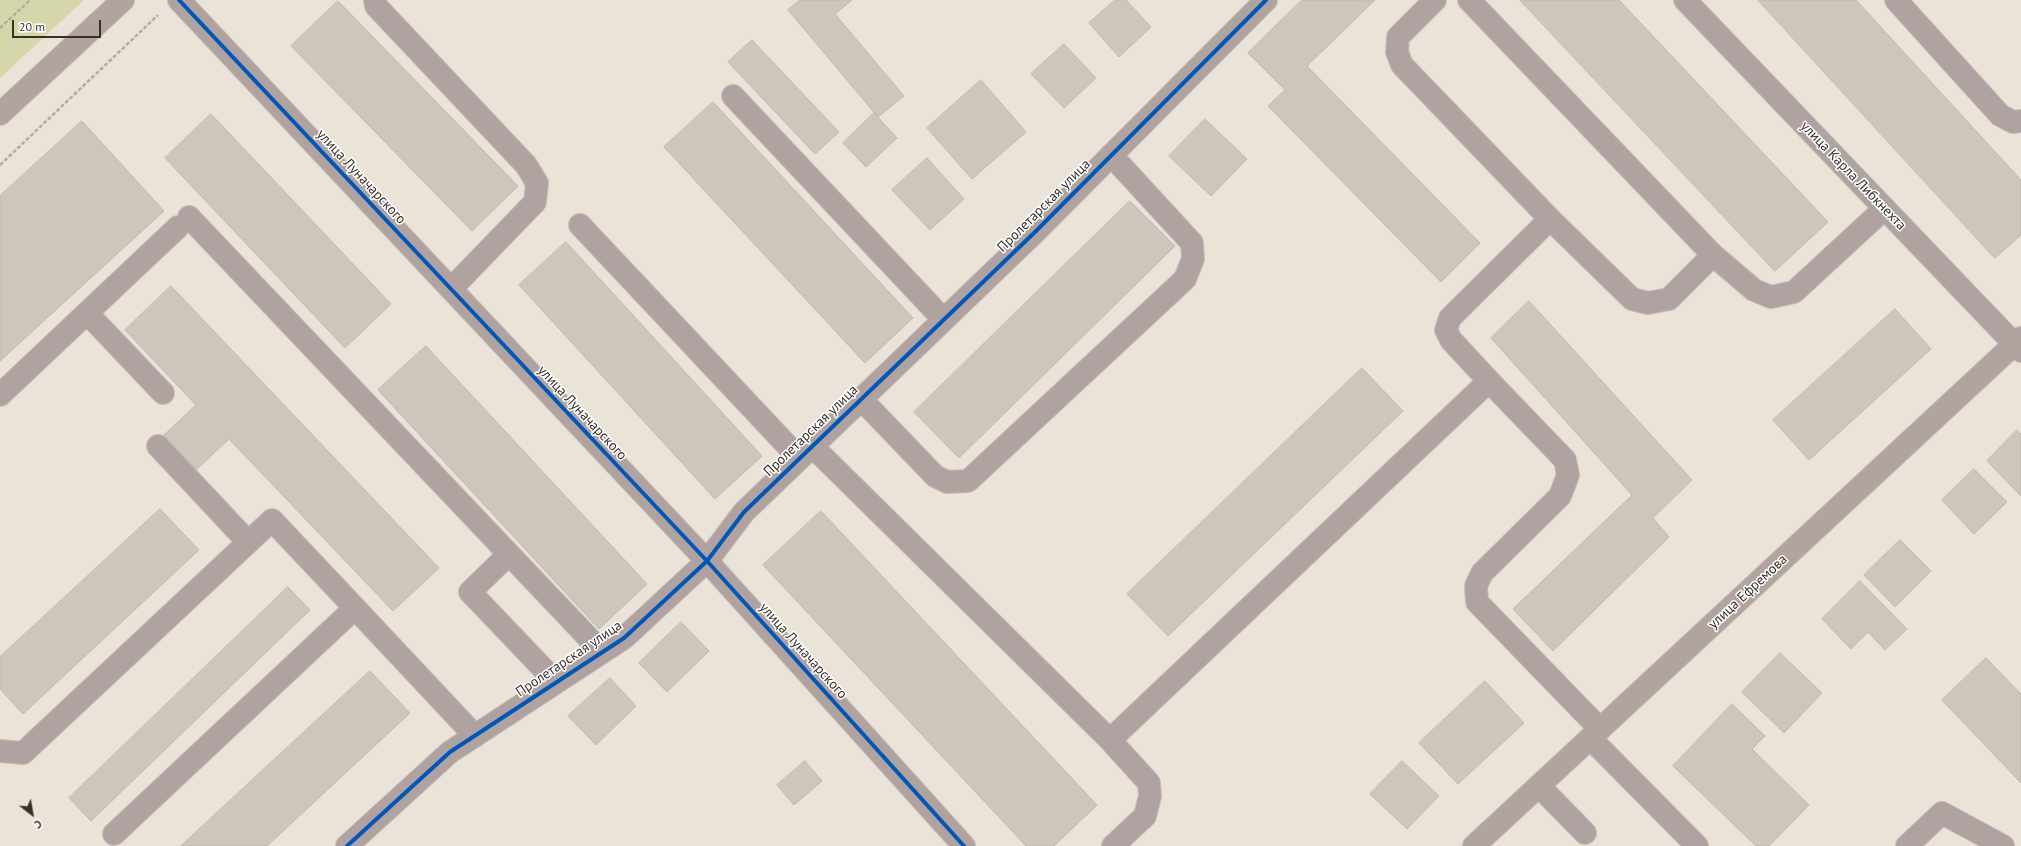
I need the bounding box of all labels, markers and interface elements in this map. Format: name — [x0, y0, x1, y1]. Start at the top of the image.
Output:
scale bar — [14, 12, 103, 38]
text: 20 m — [19, 19, 45, 34]
street label: улица Карла Либкнехта — [1797, 118, 1909, 234]
street label: улица Луначарского — [313, 126, 409, 228]
street label: Пролетарская улица — [994, 156, 1094, 256]
street label: улица Луначарского — [534, 362, 630, 464]
street label: Пролетарская улица — [760, 382, 862, 480]
street label: улица Ефремова — [1705, 551, 1791, 633]
street label: улица Луначарского — [756, 600, 850, 702]
street label: Пролетарская улица — [513, 617, 625, 701]
north arrow — [12, 794, 52, 834]
text: С — [32, 817, 44, 832]

